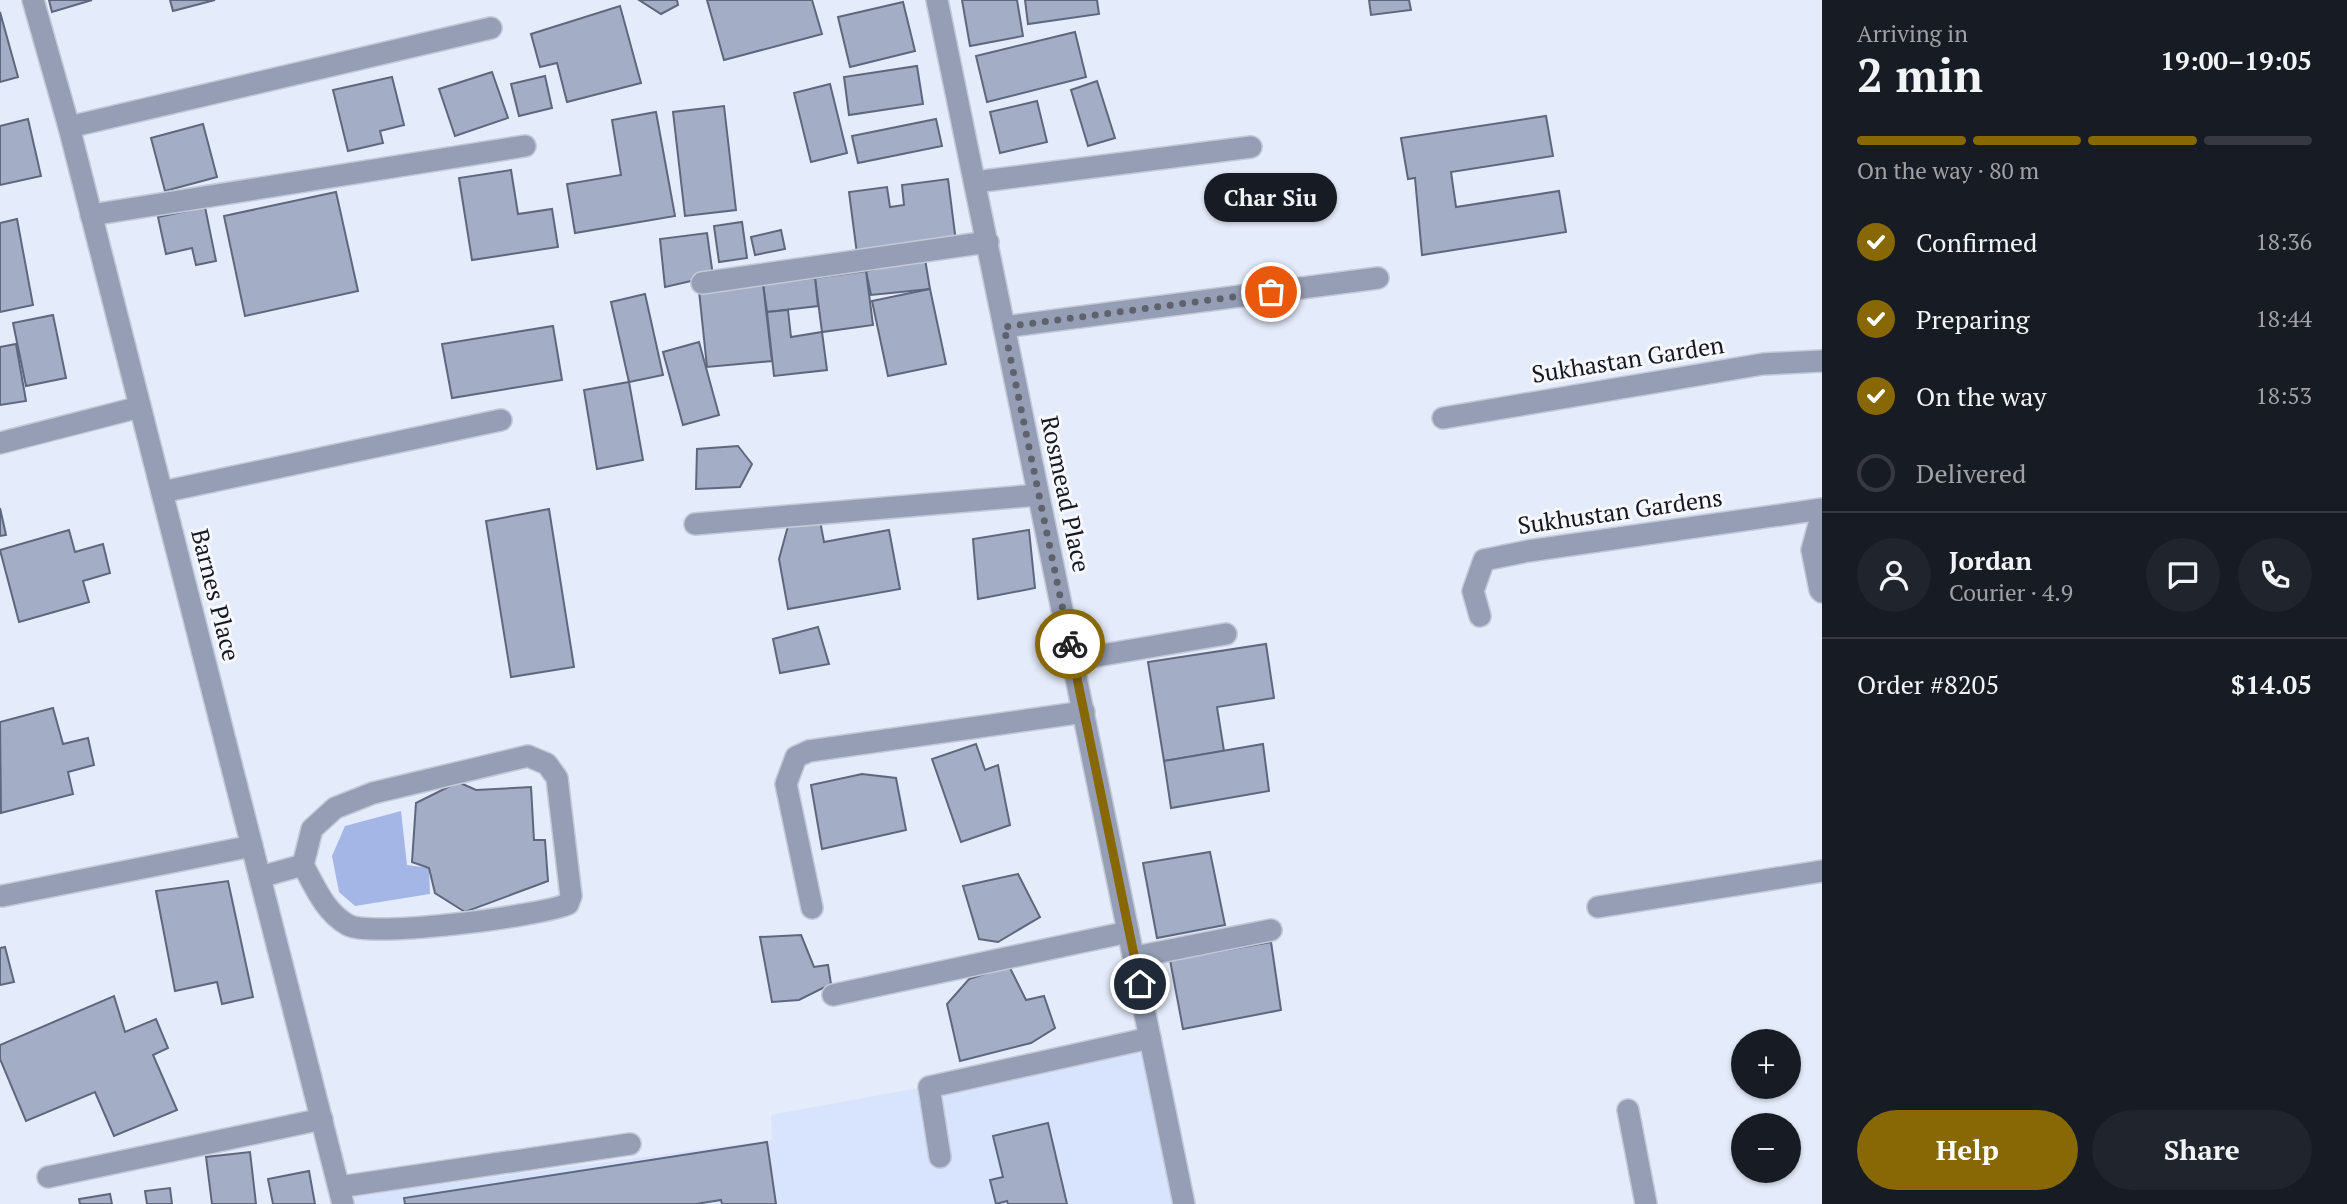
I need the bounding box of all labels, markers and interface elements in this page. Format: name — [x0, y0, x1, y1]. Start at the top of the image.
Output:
text: Arriving in — [1857, 18, 1968, 49]
text: 19:00–19:05 — [2160, 43, 2312, 77]
text: 2 min — [1857, 44, 1983, 105]
text: On the way · 80 m — [1857, 155, 2039, 186]
callout: Char Siu — [1204, 173, 1338, 222]
text: Char Siu — [1224, 182, 1317, 213]
icon: check — [1857, 223, 1895, 261]
text: Confirmed — [1916, 225, 2037, 259]
text: 18:36 — [2255, 226, 2312, 257]
pin — [1241, 262, 1301, 322]
icon: bag — [1252, 273, 1290, 311]
icon: check — [1857, 300, 1895, 338]
text: Preparing — [1916, 302, 2029, 336]
text: 18:44 — [2255, 303, 2312, 334]
street label: Sukhastan Garden — [1529, 328, 1726, 390]
icon: check — [1857, 377, 1895, 415]
text: On the way — [1916, 379, 2047, 413]
text: 18:53 — [2255, 380, 2312, 411]
street label: Rosmead Place — [1034, 413, 1098, 575]
text: Delivered — [1916, 456, 2026, 490]
street label: Sukhustan Gardens — [1515, 481, 1724, 541]
street label: Barnes Place — [184, 525, 248, 664]
button: person — [1857, 538, 1931, 612]
button: chat — [2146, 538, 2220, 612]
button: phone — [2238, 538, 2312, 612]
text: Jordan — [1949, 543, 2032, 577]
text: Courier · 4.9 — [1949, 577, 2073, 608]
courier — [1035, 609, 1105, 679]
icon: bike — [1051, 625, 1089, 663]
text: Order #8205 — [1857, 667, 1999, 701]
text: $14.05 — [2231, 667, 2312, 701]
pin — [1110, 954, 1170, 1014]
icon: home — [1121, 965, 1159, 1003]
map controls — [1731, 1029, 1801, 1183]
button: + — [1731, 1029, 1801, 1099]
button: Help — [1857, 1110, 2078, 1190]
button: Share — [2092, 1110, 2312, 1190]
button: − — [1731, 1113, 1801, 1183]

